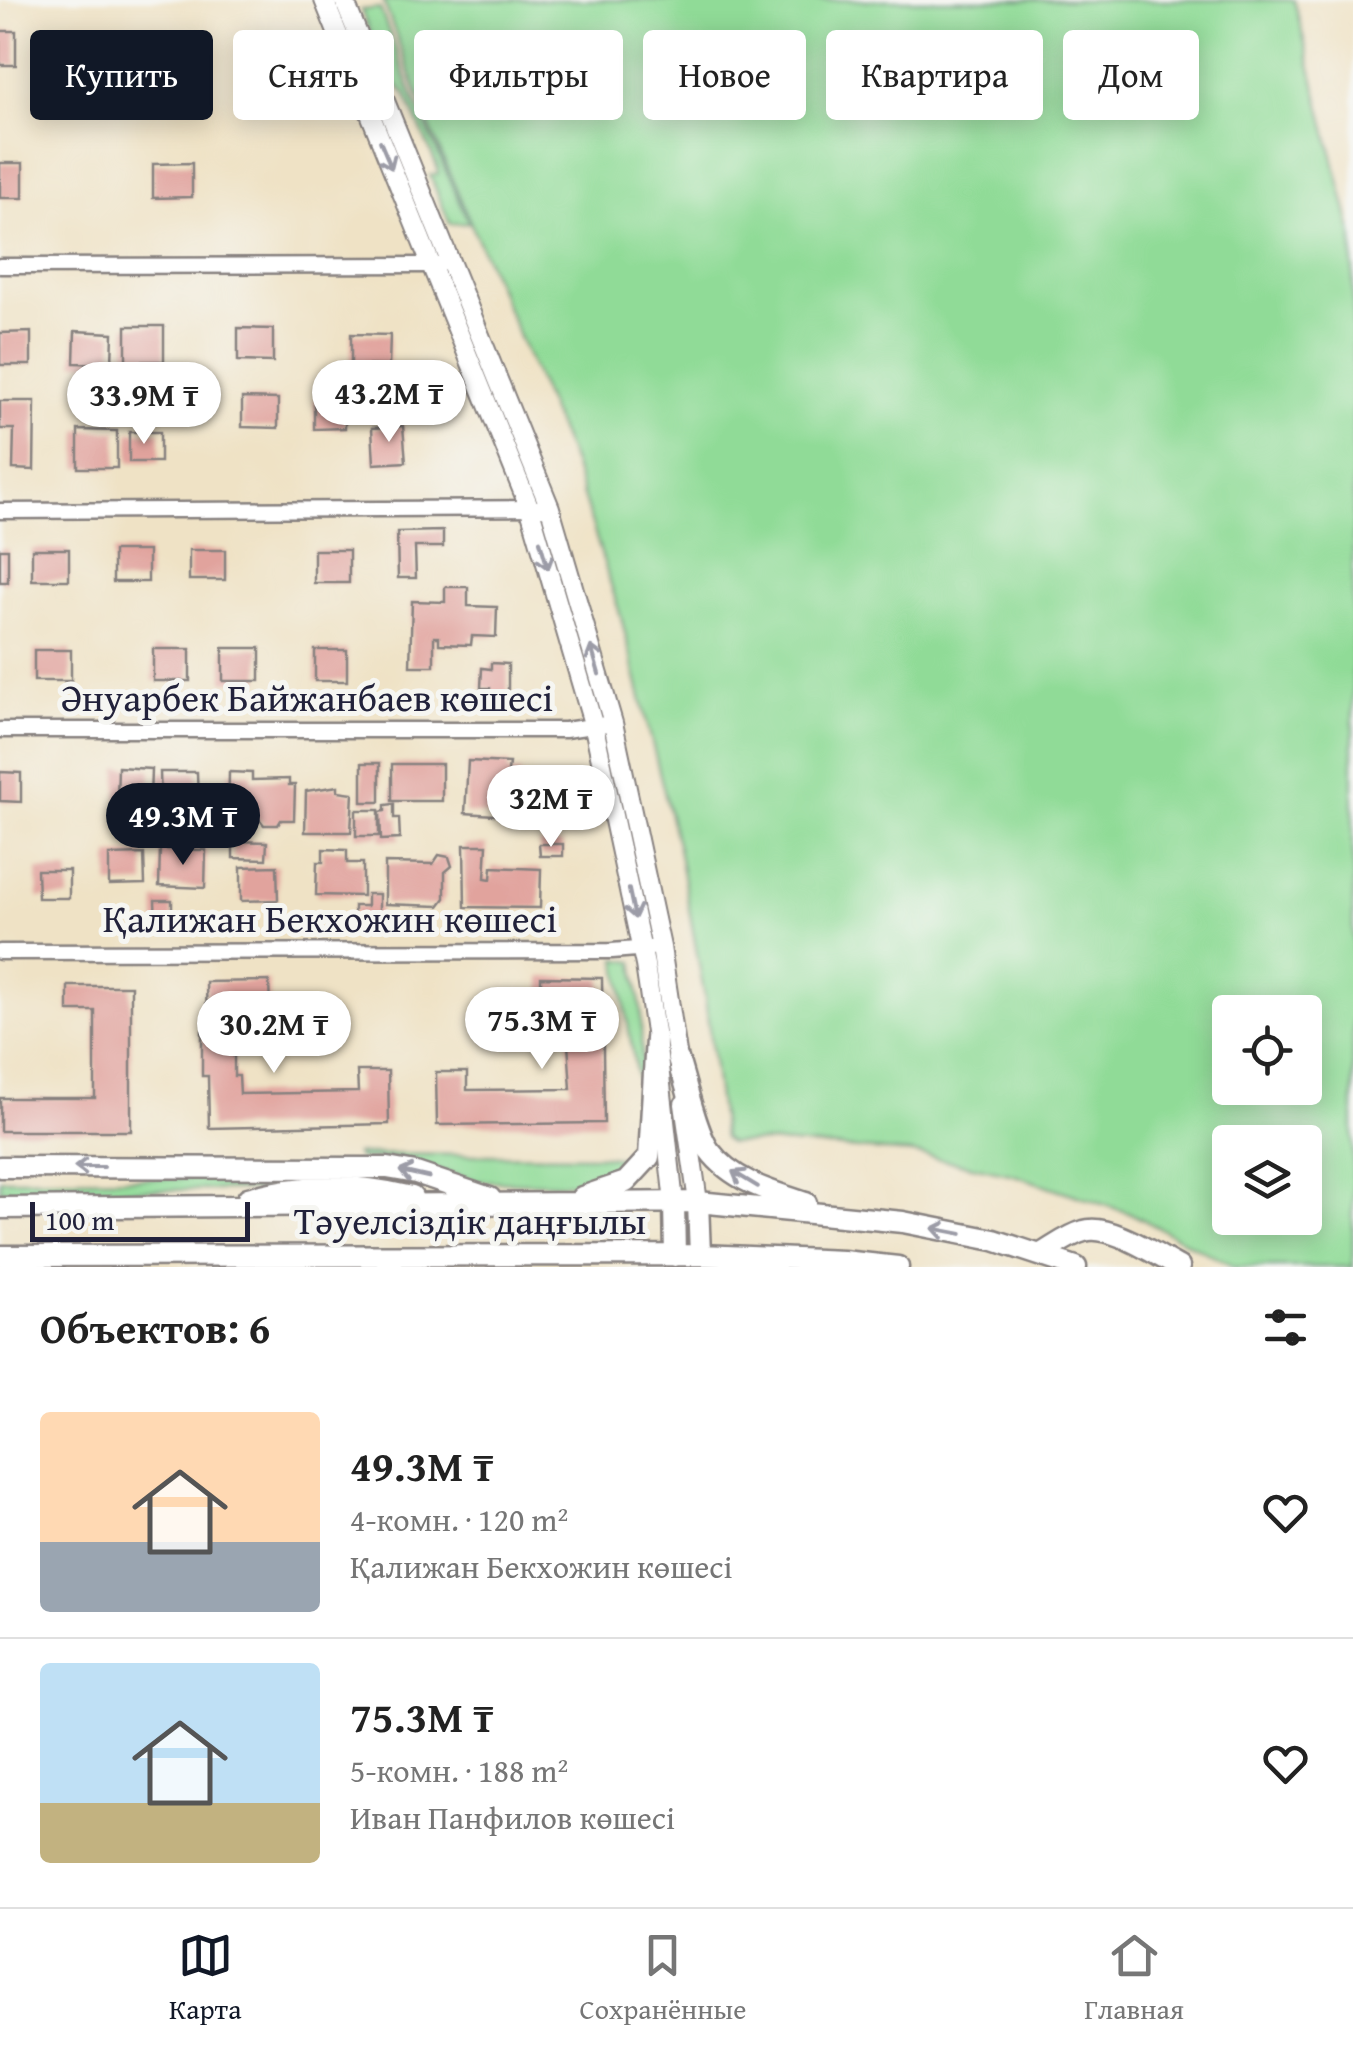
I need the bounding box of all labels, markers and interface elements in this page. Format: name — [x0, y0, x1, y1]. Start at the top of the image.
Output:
chip: Купить — [30, 30, 213, 120]
chip: Снять — [233, 30, 394, 120]
chip: Фильтры — [414, 30, 623, 120]
chip: Новое — [643, 30, 806, 120]
chip: Квартира — [826, 30, 1043, 120]
chip: Дом — [1063, 30, 1199, 120]
one-way arrow — [378, 139, 396, 170]
pin: 43.2M ₸ — [297, 360, 481, 445]
pin: 33.9M ₸ — [52, 362, 236, 447]
text: 43.2M ₸ — [334, 369, 444, 416]
text: 33.9M ₸ — [89, 371, 199, 418]
one-way arrow — [536, 539, 554, 570]
one-way arrow — [585, 645, 603, 676]
street label: Әнуарбек Байжанбаев көшесі — [61, 669, 553, 725]
pin: 32M ₸ — [481, 765, 621, 850]
text: 32M ₸ — [509, 774, 593, 821]
pin: 49.3M ₸ — [91, 783, 275, 868]
text: 49.3M ₸ — [128, 792, 238, 839]
one-way arrow — [623, 887, 642, 919]
street label: Қалижан Бекхожин көшесі — [103, 890, 557, 946]
pin: 75.3M ₸ — [450, 987, 634, 1072]
pin: 30.2M ₸ — [182, 991, 366, 1076]
map controls — [1212, 995, 1322, 1235]
button: locate — [1212, 995, 1322, 1105]
text: 75.3M ₸ — [487, 996, 597, 1043]
text: 30.2M ₸ — [219, 1000, 329, 1047]
button: layers — [1212, 1125, 1322, 1235]
one-way arrow — [74, 1158, 106, 1176]
one-way arrow — [399, 1164, 431, 1182]
one-way arrow — [731, 1169, 760, 1189]
street label: Тәуелсіздік даңғылы — [294, 1192, 646, 1248]
scale bar — [30, 1197, 250, 1242]
text: 100 m — [45, 1199, 114, 1240]
one-way arrow — [931, 1220, 963, 1239]
text: Объектов: 6 — [40, 1297, 270, 1358]
icon: filters — [1258, 1300, 1313, 1355]
text: 49.3M ₸ — [350, 1435, 494, 1496]
icon: home — [120, 1452, 240, 1572]
icon: heart — [1258, 1485, 1313, 1540]
text: 4-комн. · 120 m² — [350, 1496, 568, 1543]
text: Қалижан Бекхожин көшесі — [350, 1543, 733, 1590]
text: 75.3M ₸ — [350, 1686, 494, 1747]
icon: home — [120, 1703, 240, 1823]
icon: heart — [1258, 1736, 1313, 1791]
text: 5-комн. · 188 m² — [350, 1747, 568, 1794]
text: Иван Панфилов көшесі — [350, 1794, 675, 1841]
tab: Карта — [169, 1928, 241, 2029]
tab: Сохранённые — [579, 1928, 746, 2029]
tab: Главная — [1084, 1928, 1184, 2029]

